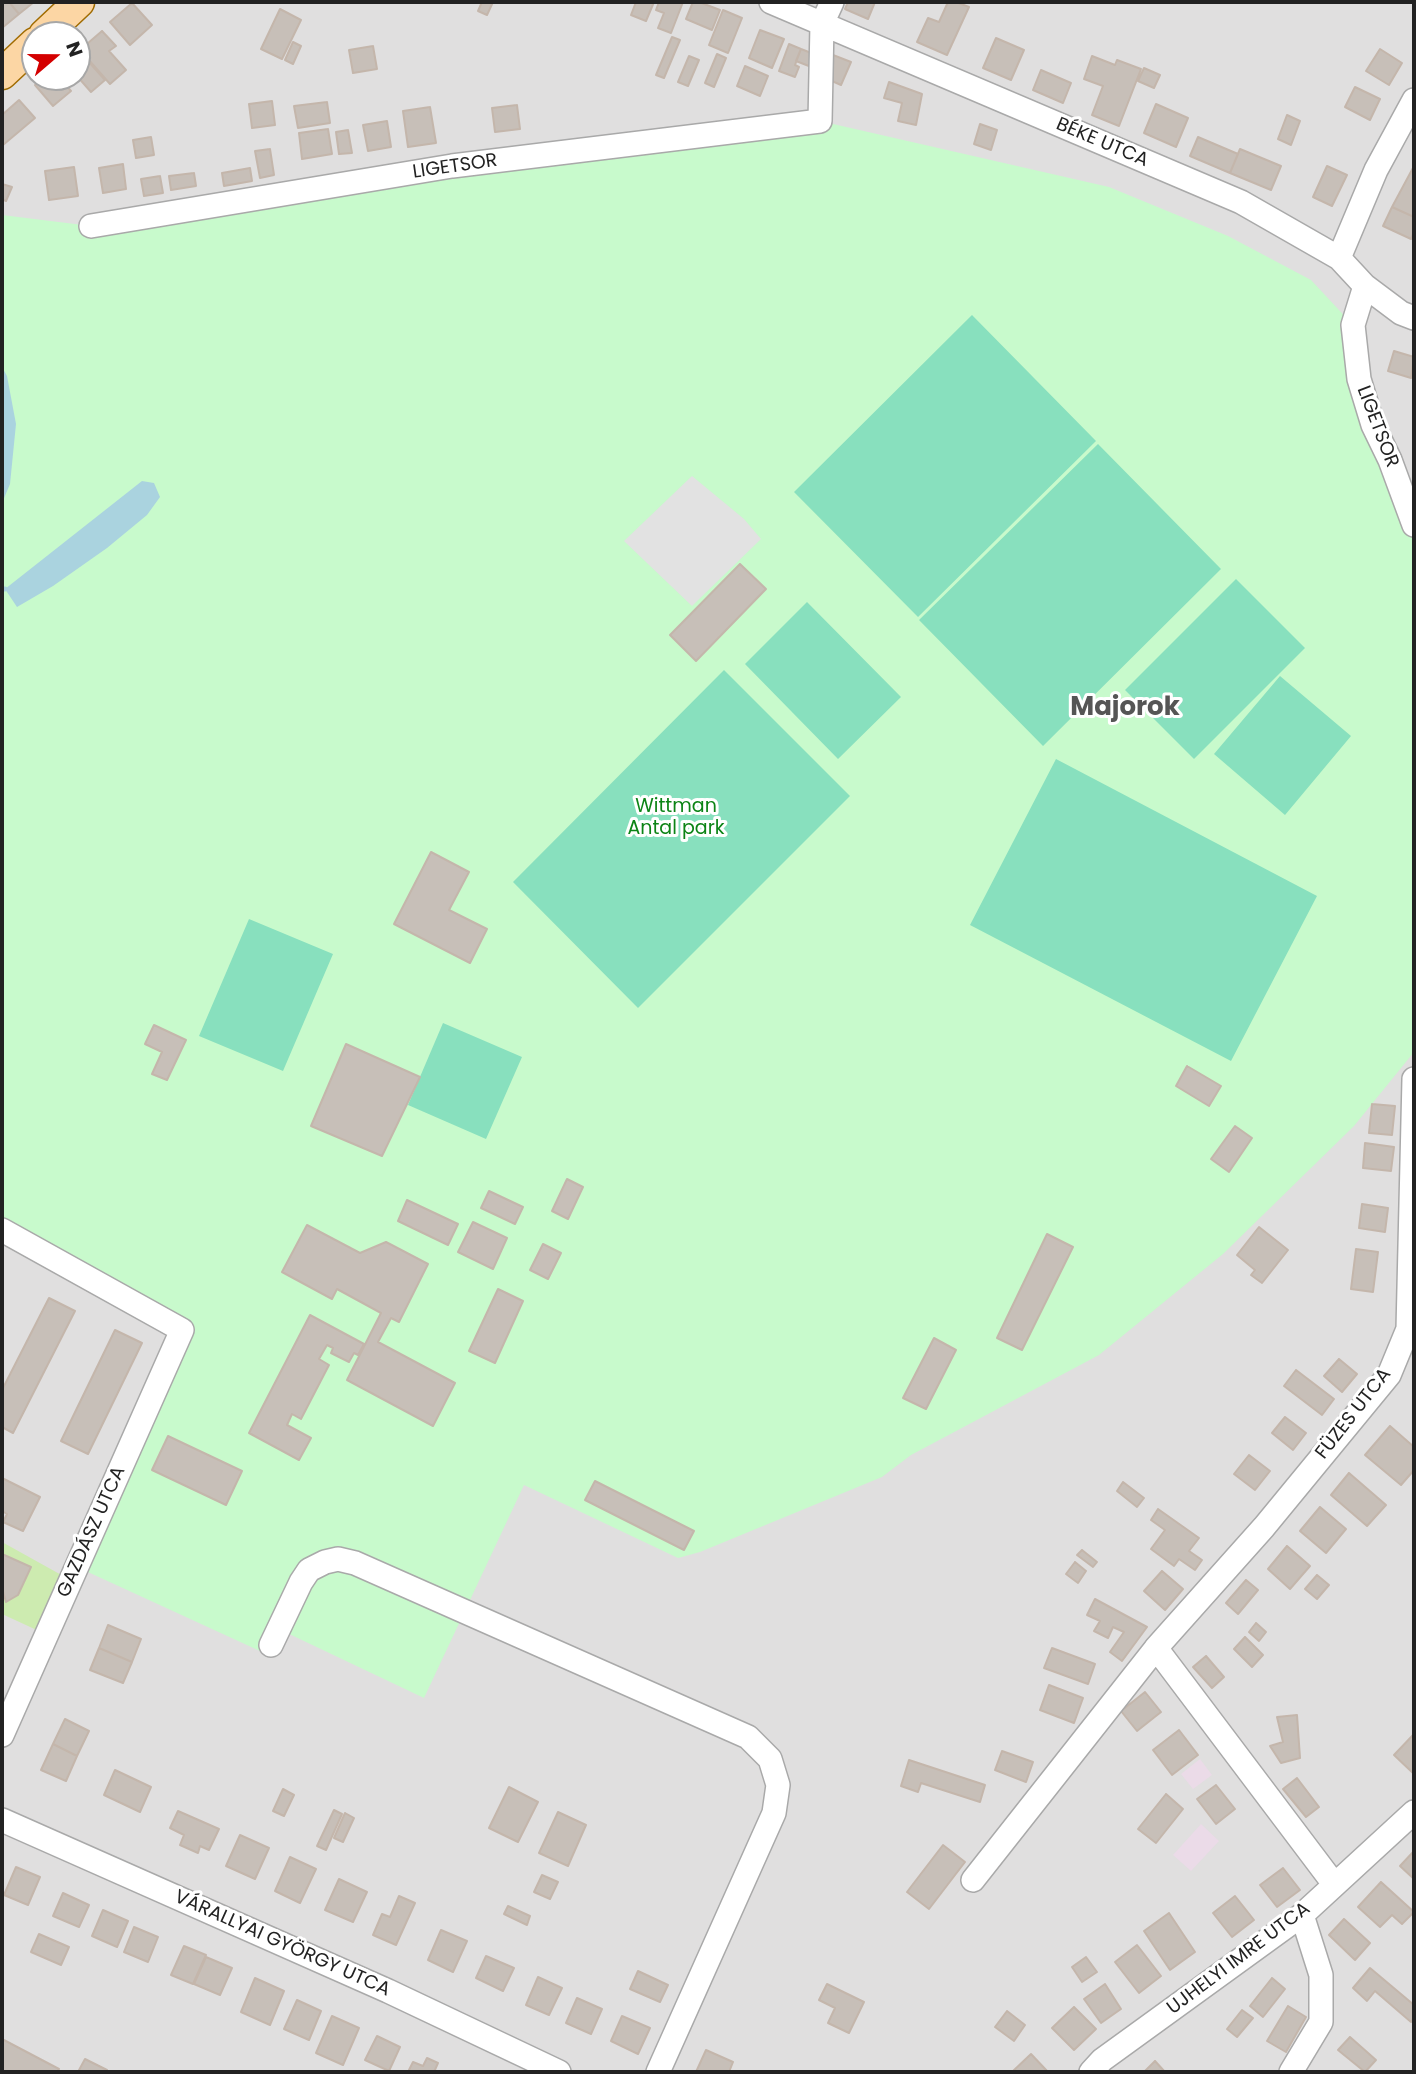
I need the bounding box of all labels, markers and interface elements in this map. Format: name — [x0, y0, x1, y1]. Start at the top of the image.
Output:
north arrow — [21, 21, 91, 91]
text: N — [59, 38, 89, 61]
street label: BÉKE UTCA — [1052, 113, 1152, 173]
street label: LIGETSOR — [411, 150, 499, 184]
street label: LIGETSOR — [1351, 383, 1403, 471]
district label: Majorok — [1070, 692, 1180, 724]
park label: Wittman Antal park — [627, 796, 725, 840]
street label: FÜZES UTCA — [1311, 1364, 1397, 1464]
street label: GAZDÁSZ UTCA — [53, 1463, 131, 1601]
street label: VÁRALLYAI GYÖRGY UTCA — [170, 1886, 394, 2002]
street label: UJHELYI IMRE UTCA — [1163, 1898, 1315, 2020]

